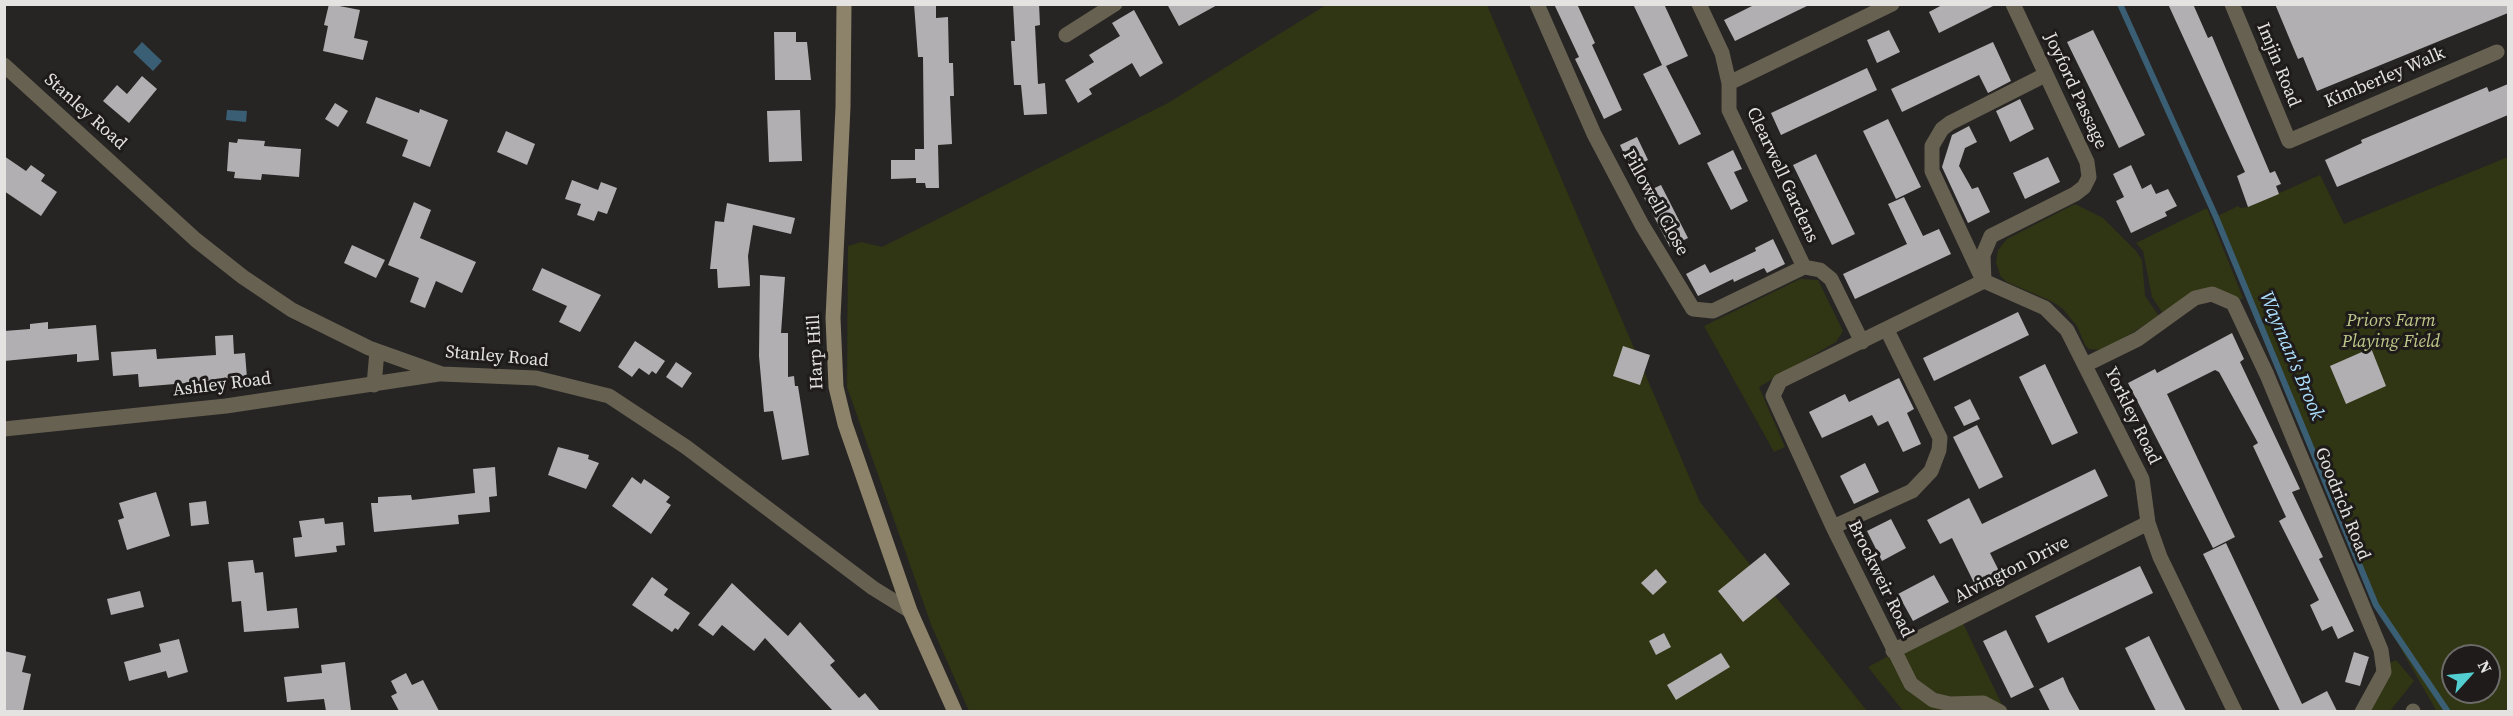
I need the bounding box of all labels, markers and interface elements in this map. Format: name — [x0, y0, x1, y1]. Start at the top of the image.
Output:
street label: Imjin Road — [2251, 20, 2305, 110]
street label: Joyford Passage — [2039, 29, 2111, 153]
street label: Kimberley Walk — [2322, 43, 2448, 113]
street label: Stanley Road — [39, 69, 131, 155]
street label: Clearwell Gardens — [1741, 104, 1823, 246]
street label: Pillowell Close — [1617, 146, 1693, 260]
water label: Wayman's Brook — [2253, 288, 2329, 424]
park label: Priors Farm Playing Field — [2342, 310, 2440, 352]
street label: Harp Hill — [803, 314, 829, 390]
street label: Stanley Road — [445, 342, 549, 372]
street label: Yorkley Road — [2099, 364, 2165, 468]
street label: Ashley Road — [172, 368, 272, 402]
street label: Goodrich Road — [2310, 445, 2374, 563]
street label: Brockweir Road — [1842, 517, 1918, 641]
street label: Alvington Drive — [1951, 532, 2073, 608]
north arrow — [2441, 644, 2501, 704]
text: N — [2473, 657, 2498, 677]

